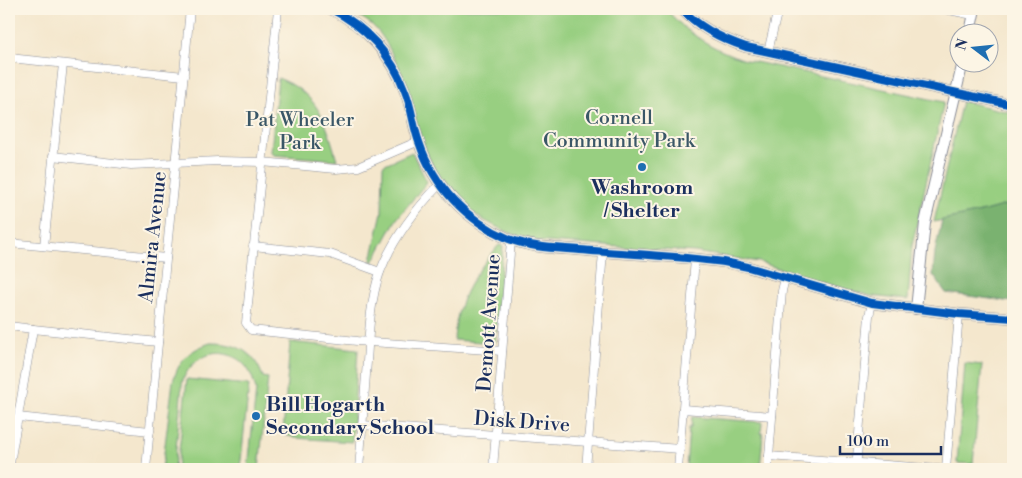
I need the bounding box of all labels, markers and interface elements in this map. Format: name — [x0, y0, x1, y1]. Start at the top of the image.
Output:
north arrow — [950, 22, 1000, 72]
text: N — [952, 37, 973, 52]
park label: Cornell Community Park — [543, 106, 697, 154]
park label: Pat Wheeler Park — [246, 108, 355, 156]
marker: Washroom / Shelter — [636, 161, 648, 173]
street label: Almira Avenue — [134, 170, 173, 305]
place label: Washroom / Shelter — [590, 176, 693, 224]
street label: Demott Avenue — [472, 253, 507, 393]
place label: Bill Hogarth Secondary School — [266, 393, 435, 441]
street label: Disk Drive — [473, 407, 571, 438]
marker: Bill Hogarth Secondary School — [250, 410, 262, 422]
scale bar — [840, 423, 941, 455]
text: 100 m — [847, 432, 889, 451]

